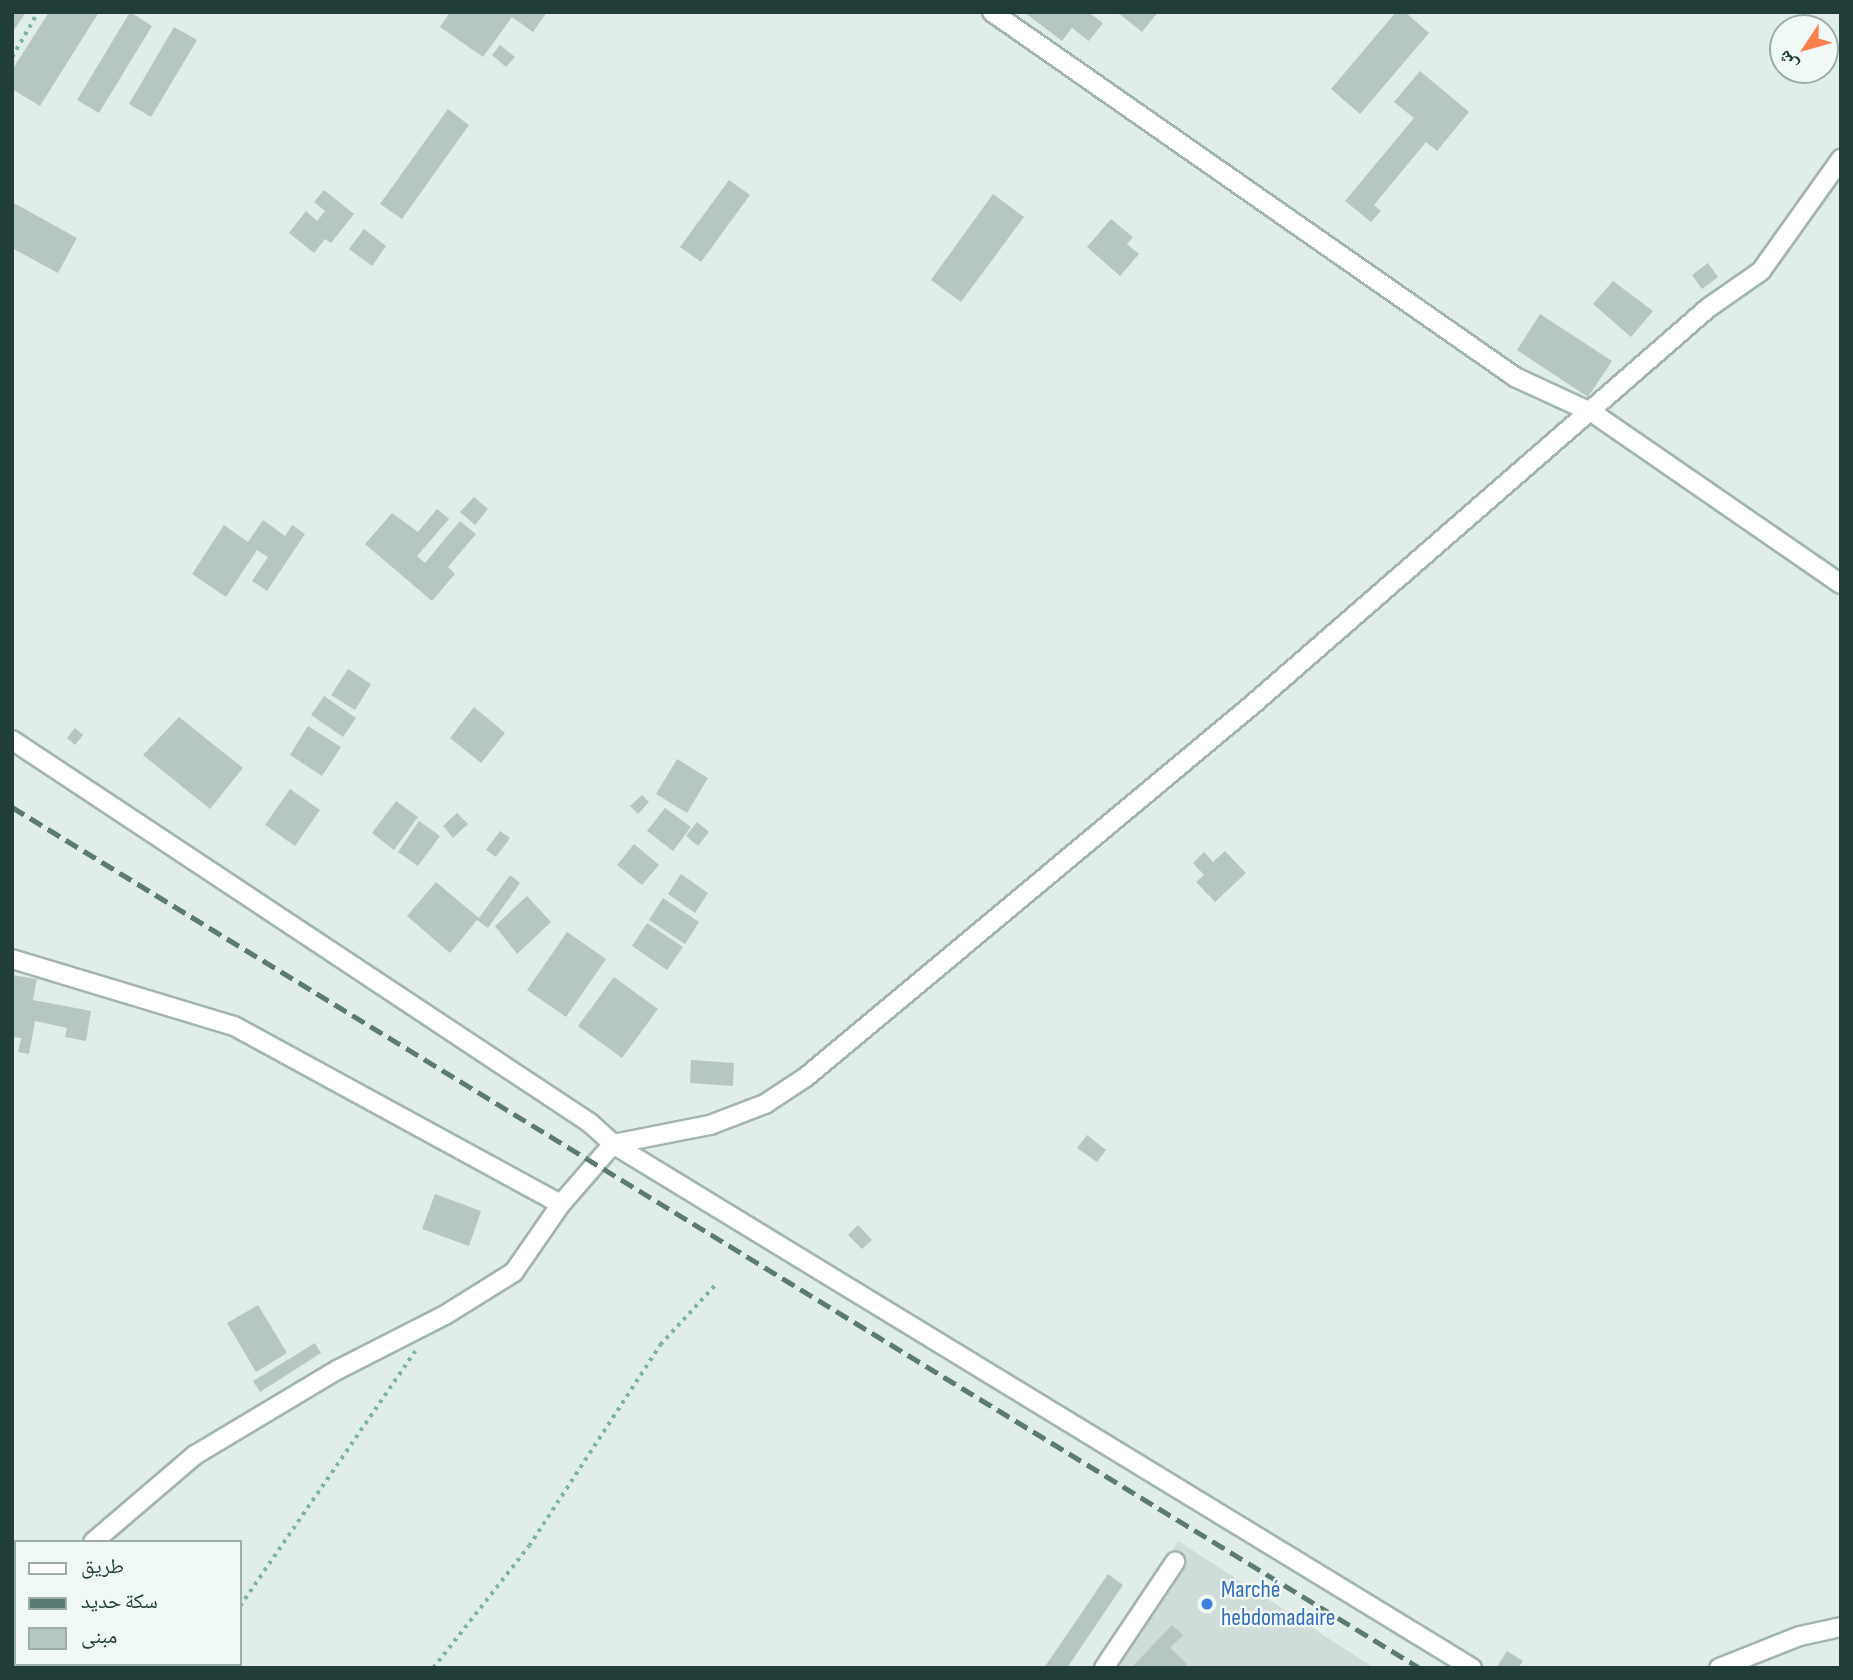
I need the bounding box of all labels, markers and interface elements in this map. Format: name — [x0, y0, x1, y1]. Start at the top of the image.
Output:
north arrow — [1769, 14, 1839, 84]
text: ش — [1773, 46, 1803, 75]
legend — [14, 1540, 242, 1666]
text: طريق — [81, 1554, 124, 1579]
place label: Marché hebdomadaire — [1221, 1576, 1335, 1632]
text: سكة حديد — [81, 1589, 158, 1614]
marker: Marché hebdomadaire — [1199, 1596, 1215, 1612]
text: مبنى — [81, 1624, 117, 1649]

